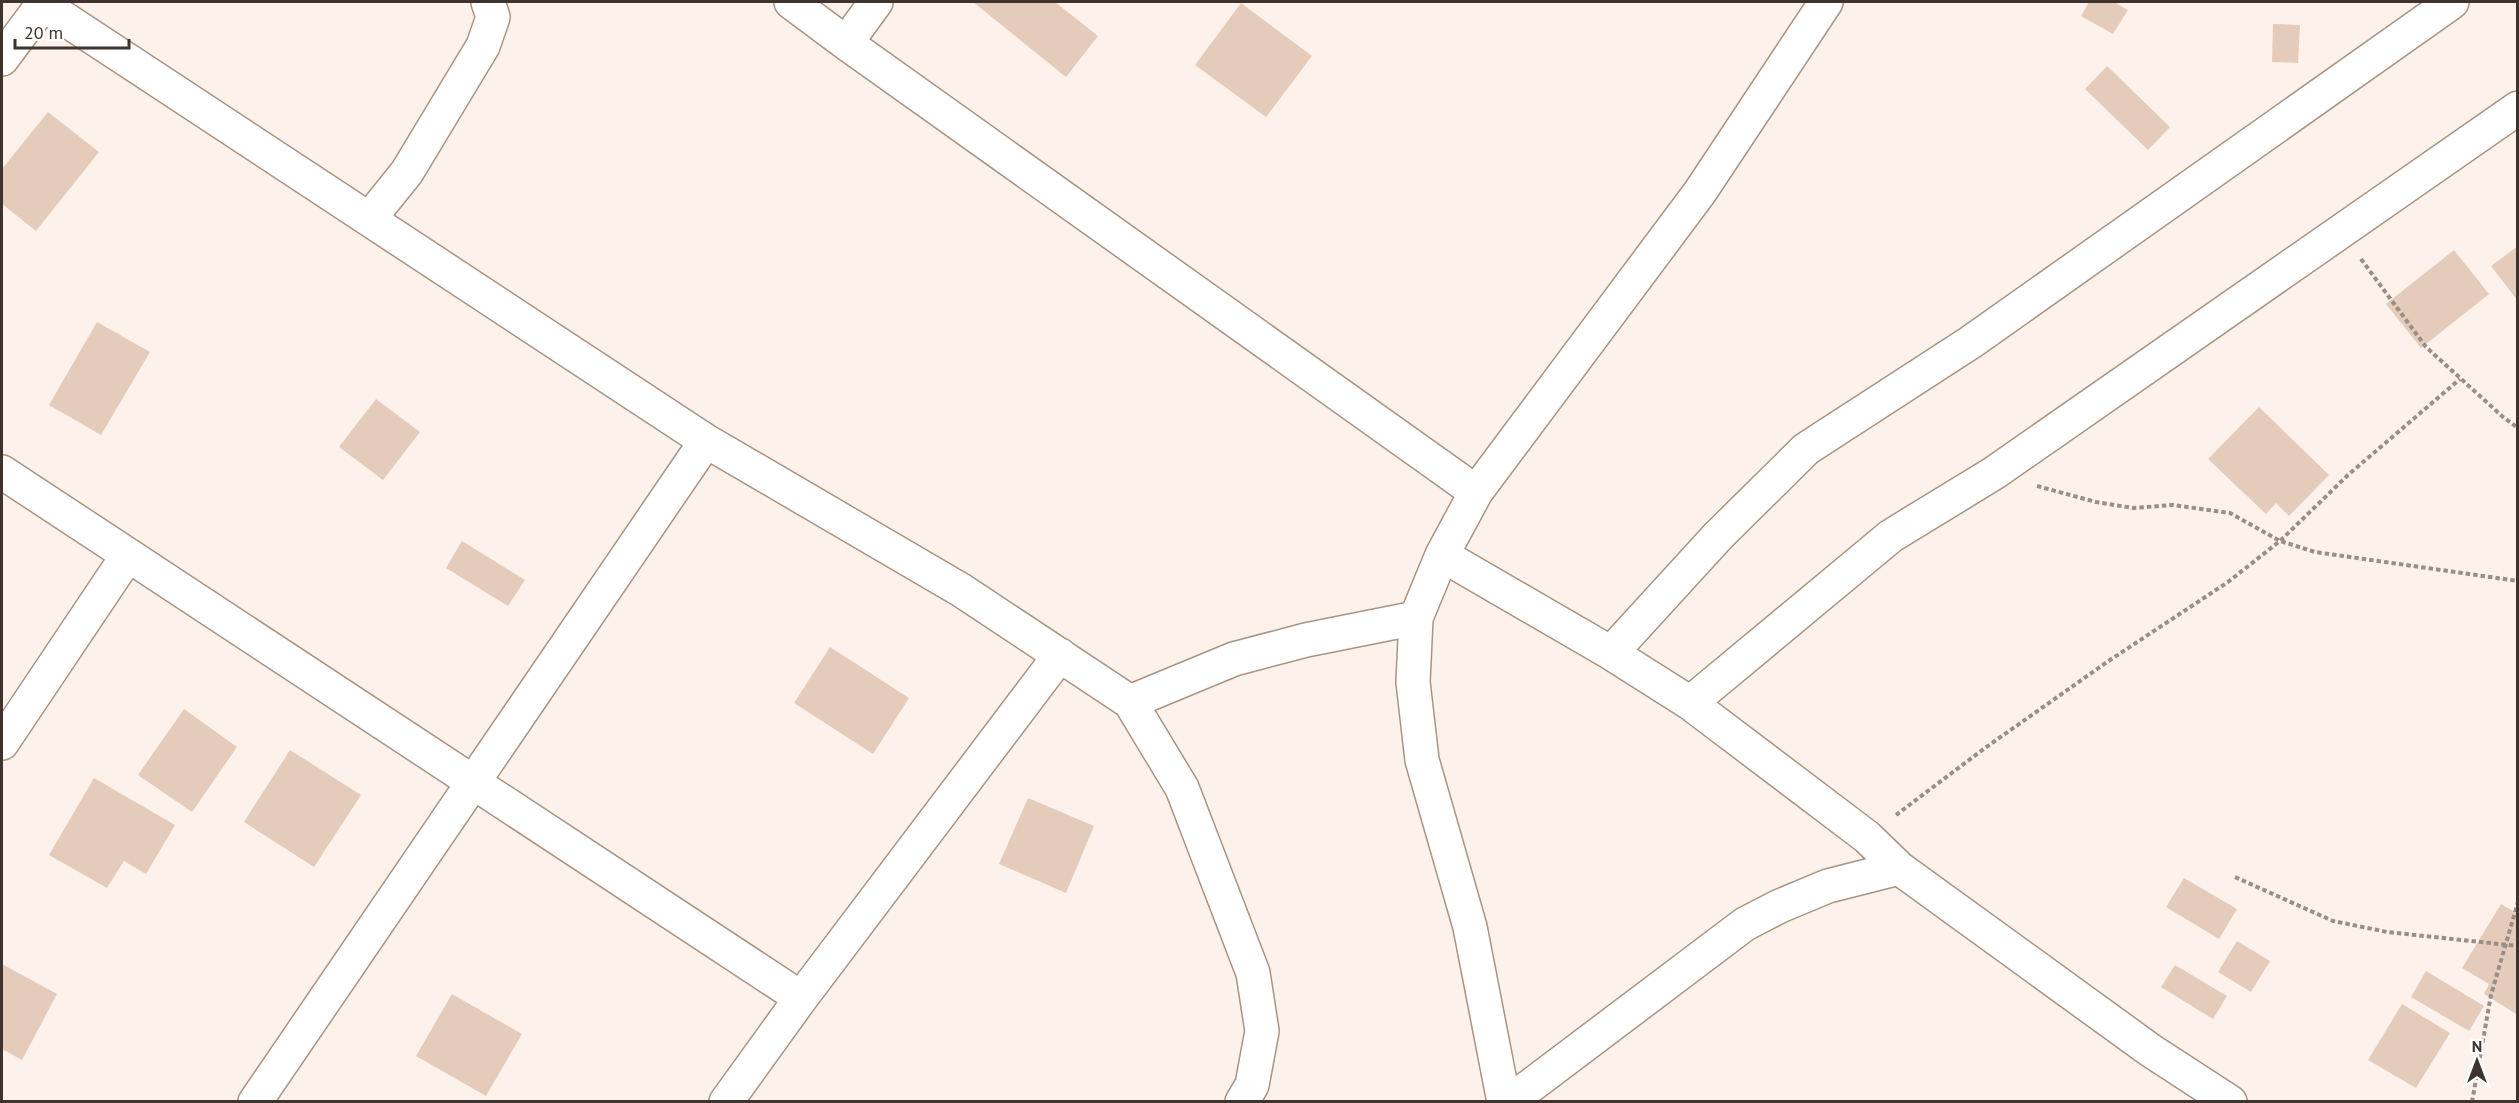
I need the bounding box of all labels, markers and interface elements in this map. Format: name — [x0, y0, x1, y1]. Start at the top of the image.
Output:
scale bar — [15, 12, 129, 50]
text: 20 m — [24, 21, 63, 44]
north arrow — [2447, 1031, 2507, 1091]
text: N — [2472, 1036, 2482, 1056]

